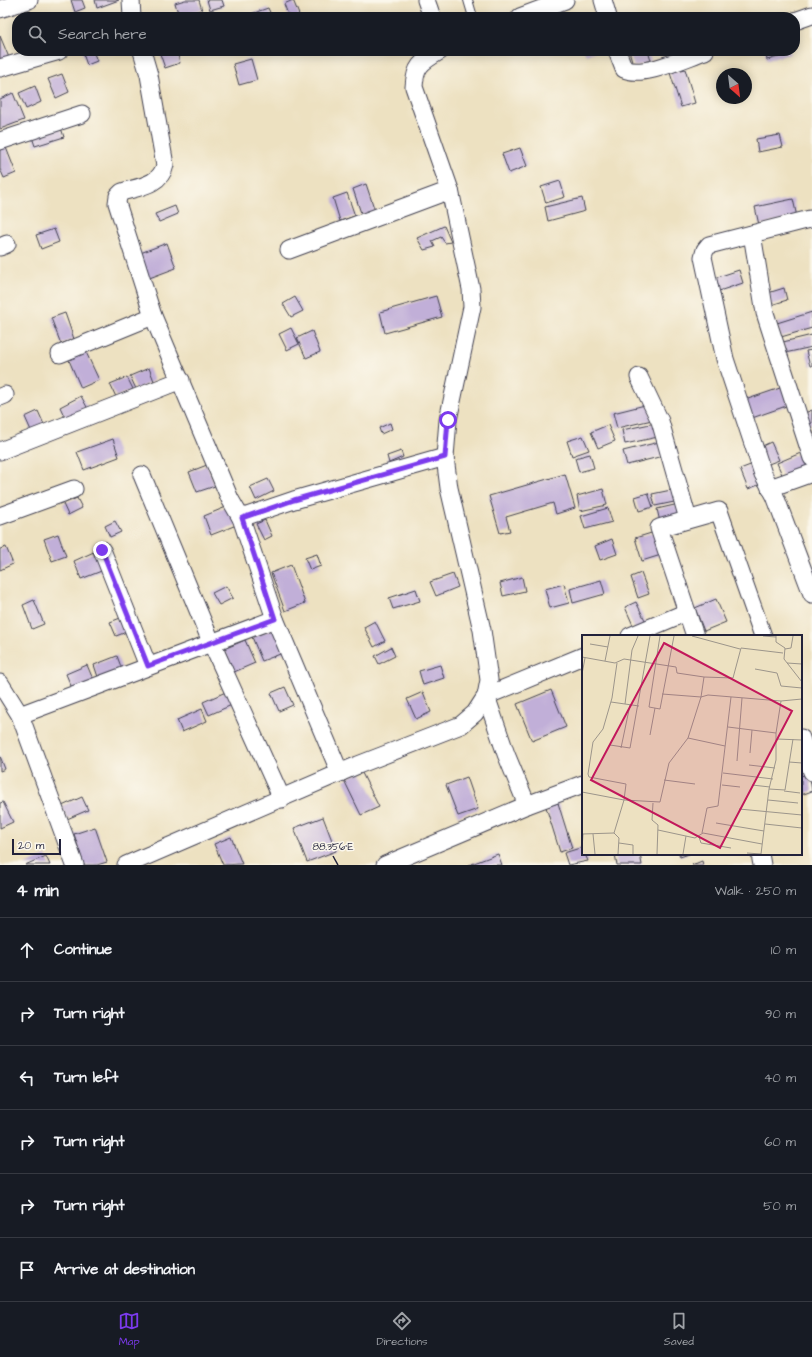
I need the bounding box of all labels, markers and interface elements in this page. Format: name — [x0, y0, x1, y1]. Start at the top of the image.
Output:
search box — [12, 12, 800, 56]
icon: search — [26, 23, 48, 45]
text: Search here — [58, 24, 147, 45]
north arrow — [716, 68, 752, 104]
route start — [439, 411, 457, 429]
route end — [93, 541, 111, 559]
inset map — [582, 635, 802, 855]
scale bar — [12, 837, 61, 856]
text: 20 m — [18, 838, 44, 853]
text: 88.356°E — [313, 840, 354, 854]
text: 4 min — [16, 879, 59, 903]
text: Walk · 250 m — [715, 882, 796, 900]
icon: ahead — [16, 939, 38, 961]
text: Continue — [54, 939, 112, 960]
text: 10 m — [771, 941, 796, 959]
icon: right — [16, 1003, 38, 1025]
text: Turn right — [54, 1003, 125, 1024]
text: 90 m — [765, 1005, 796, 1023]
icon: left — [16, 1067, 38, 1089]
text: Turn left — [54, 1067, 118, 1088]
text: 40 m — [764, 1069, 796, 1087]
icon: right — [16, 1131, 38, 1153]
text: Turn right — [54, 1131, 125, 1152]
text: 60 m — [764, 1133, 796, 1151]
icon: right — [16, 1195, 38, 1217]
text: Turn right — [54, 1195, 125, 1216]
text: 50 m — [763, 1197, 796, 1215]
icon: arrive — [16, 1259, 38, 1281]
text: Arrive at destination — [54, 1259, 195, 1280]
tab: Map — [118, 1310, 140, 1349]
tab: Directions — [376, 1310, 428, 1349]
tab: Saved — [664, 1310, 694, 1349]

